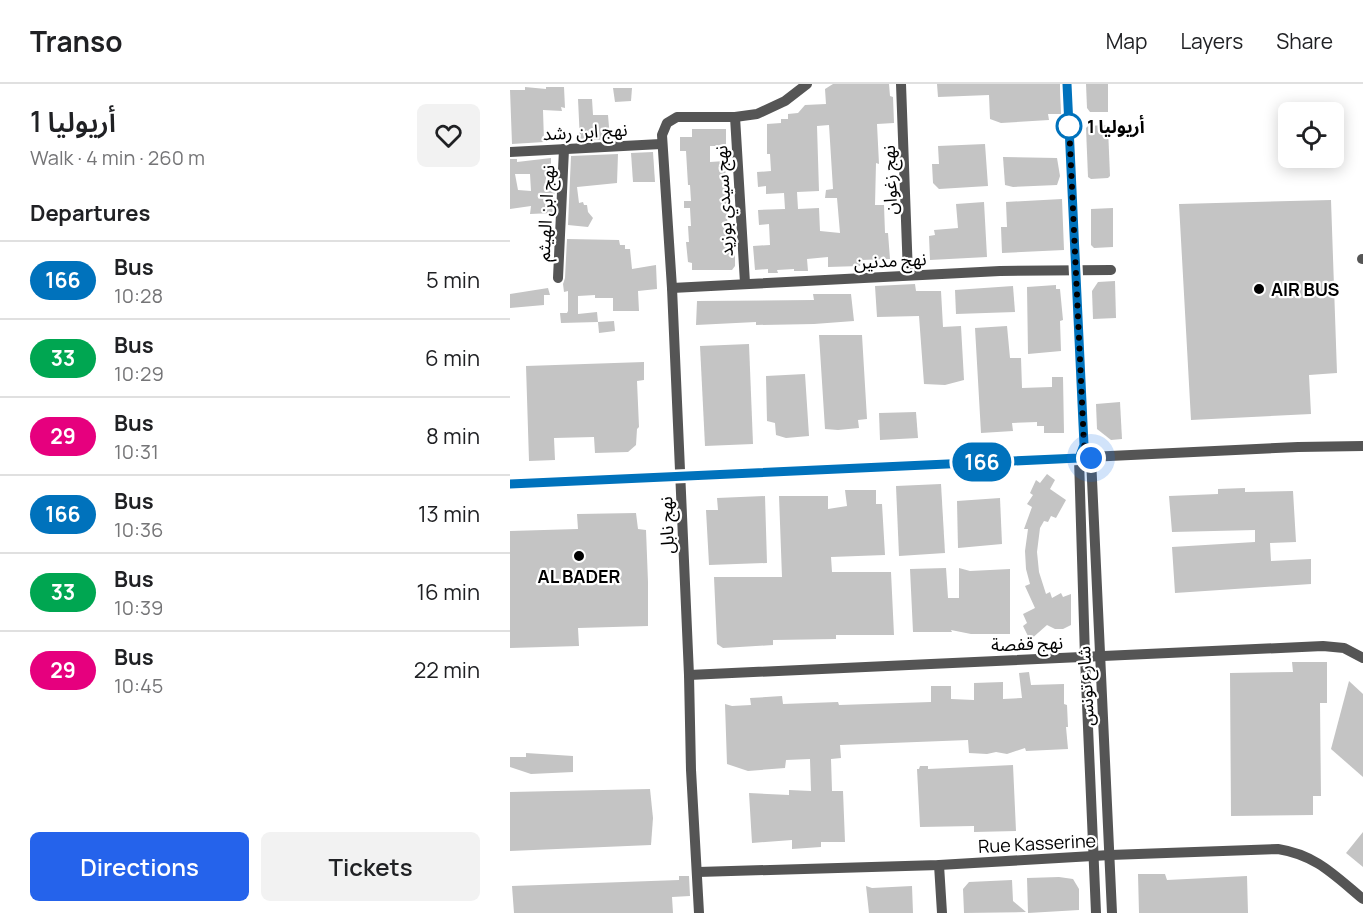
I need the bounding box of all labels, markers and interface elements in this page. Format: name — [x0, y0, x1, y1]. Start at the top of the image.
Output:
text: Transo — [30, 22, 123, 60]
text: Map — [1106, 27, 1147, 55]
text: Layers — [1180, 27, 1243, 55]
text: Share — [1276, 27, 1333, 55]
text: أريوليا 1 — [30, 102, 116, 140]
map controls — [1278, 102, 1344, 168]
button: locate — [1278, 102, 1344, 168]
button: heart — [417, 104, 480, 167]
marker: أريوليا 1 — [1056, 113, 1082, 139]
place label: أريوليا 1 — [1087, 114, 1145, 138]
street label: نهج ابن رشد — [542, 117, 628, 147]
text: Walk · 4 min · 260 m — [30, 144, 205, 171]
street label: نهج سيدي بوزيد — [708, 145, 740, 257]
street label: نهج زغوان — [876, 145, 904, 215]
street label: نهج ابن الهيثم — [530, 164, 562, 262]
text: Departures — [30, 198, 150, 228]
street label: نهج مدنين — [853, 246, 927, 276]
text: Bus — [114, 252, 154, 282]
text: 5 min — [426, 265, 480, 295]
text: 166 — [45, 266, 81, 294]
place label: AIR BUS — [1271, 277, 1339, 301]
text: 10:28 — [114, 282, 163, 309]
marker: AIR BUS — [1252, 282, 1266, 296]
text: Bus — [114, 330, 154, 360]
text: 6 min — [425, 343, 480, 373]
text: 33 — [51, 344, 75, 372]
text: 10:29 — [114, 360, 164, 387]
text: Bus — [114, 408, 154, 438]
text: 8 min — [426, 421, 480, 451]
text: 29 — [50, 422, 76, 450]
text: 10:31 — [114, 438, 159, 465]
line badge: 166 — [948, 442, 1016, 482]
your location — [1076, 443, 1106, 473]
text: 166 — [964, 448, 1000, 476]
text: Bus — [114, 486, 154, 516]
street label: نهج نابل — [653, 496, 681, 554]
text: 13 min — [418, 499, 480, 529]
text: 166 — [45, 500, 81, 528]
text: 10:36 — [114, 516, 163, 543]
marker: AL BADER — [572, 549, 586, 563]
text: Bus — [114, 564, 154, 594]
place label: AL BADER — [538, 564, 621, 588]
text: 16 min — [417, 577, 480, 607]
text: 33 — [51, 578, 75, 606]
text: 10:39 — [114, 594, 163, 621]
street label: نهج قفصة — [991, 630, 1063, 658]
text: Bus — [114, 642, 154, 672]
street label: شارع تونس — [1071, 645, 1102, 727]
text: 22 min — [414, 655, 480, 685]
text: 29 — [50, 656, 76, 684]
text: 10:45 — [114, 672, 163, 699]
street label: Rue Kasserine — [977, 828, 1097, 858]
button: Directions — [30, 832, 249, 901]
button: Tickets — [261, 832, 480, 901]

